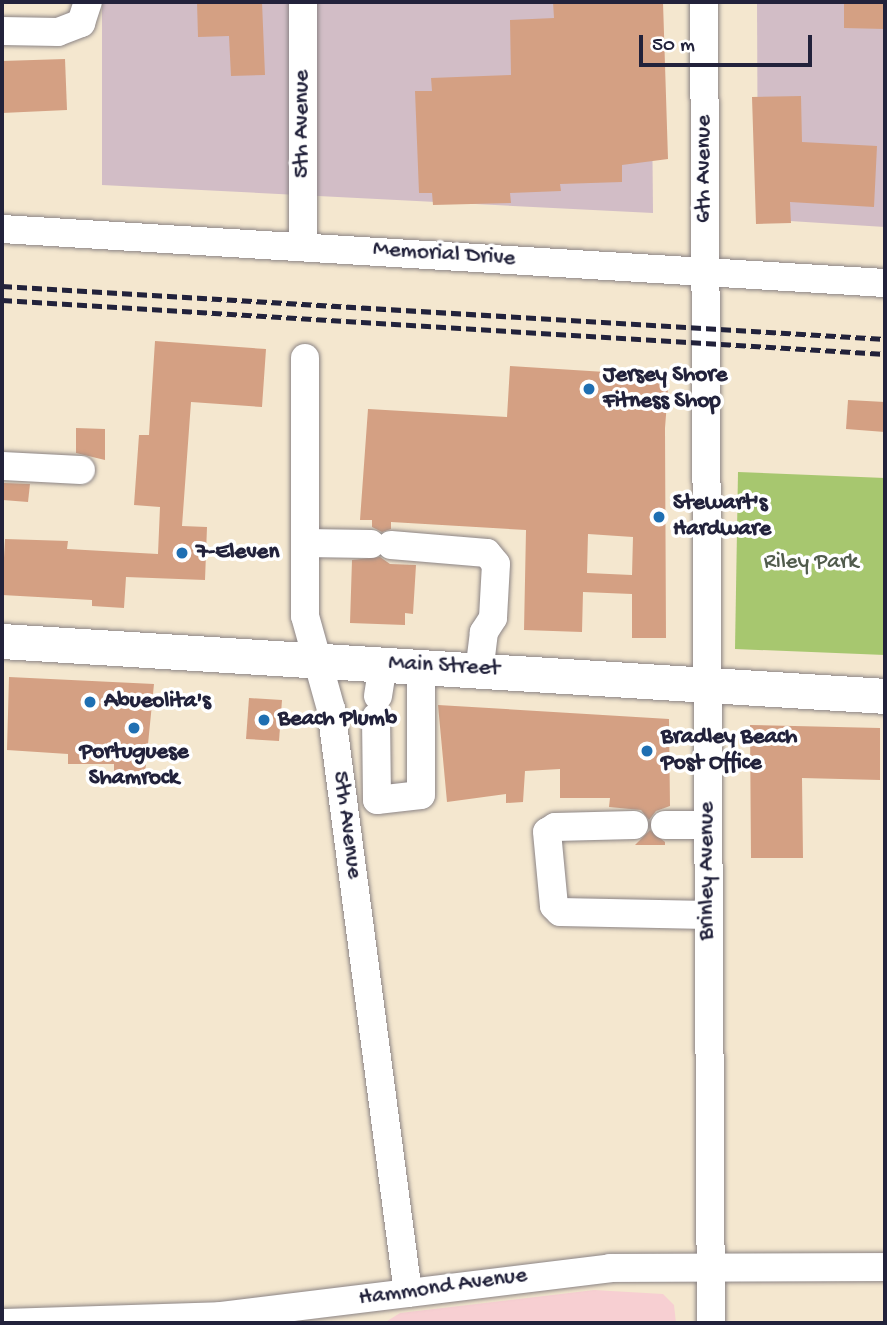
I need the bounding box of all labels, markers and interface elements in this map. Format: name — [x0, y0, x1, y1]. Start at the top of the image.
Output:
scale bar — [642, 21, 815, 65]
text: 50 m — [652, 34, 695, 59]
street label: 5th Avenue — [289, 70, 317, 178]
street label: 6th Avenue — [691, 115, 719, 223]
street label: Memorial Drive — [372, 236, 516, 274]
place label: Jersey Shore Fitness Shop — [603, 362, 727, 416]
marker: Jersey Shore Fitness Shop — [581, 381, 597, 397]
place label: Stewart's Hardware — [673, 490, 771, 544]
marker: Stewart's Hardware — [651, 509, 667, 525]
place label: 7-Eleven — [196, 539, 279, 567]
marker: 7-Eleven — [174, 545, 190, 561]
park label: Riley Park — [764, 549, 858, 577]
street label: Main Street — [388, 650, 500, 684]
place label: Abueolita's — [104, 688, 211, 716]
marker: Abueolita's — [82, 694, 98, 710]
place label: Beach Plumb — [278, 706, 397, 734]
marker: Beach Plumb — [256, 712, 272, 728]
marker: Portuguese Shamrock — [126, 720, 142, 736]
place label: Bradley Beach Post Office — [661, 724, 797, 778]
place label: Portuguese Shamrock — [79, 739, 189, 793]
marker: Bradley Beach Post Office — [639, 743, 655, 759]
street label: 5th Avenue — [325, 769, 367, 881]
street label: Brinley Avenue — [694, 802, 722, 940]
street label: Hammond Avenue — [357, 1263, 529, 1313]

